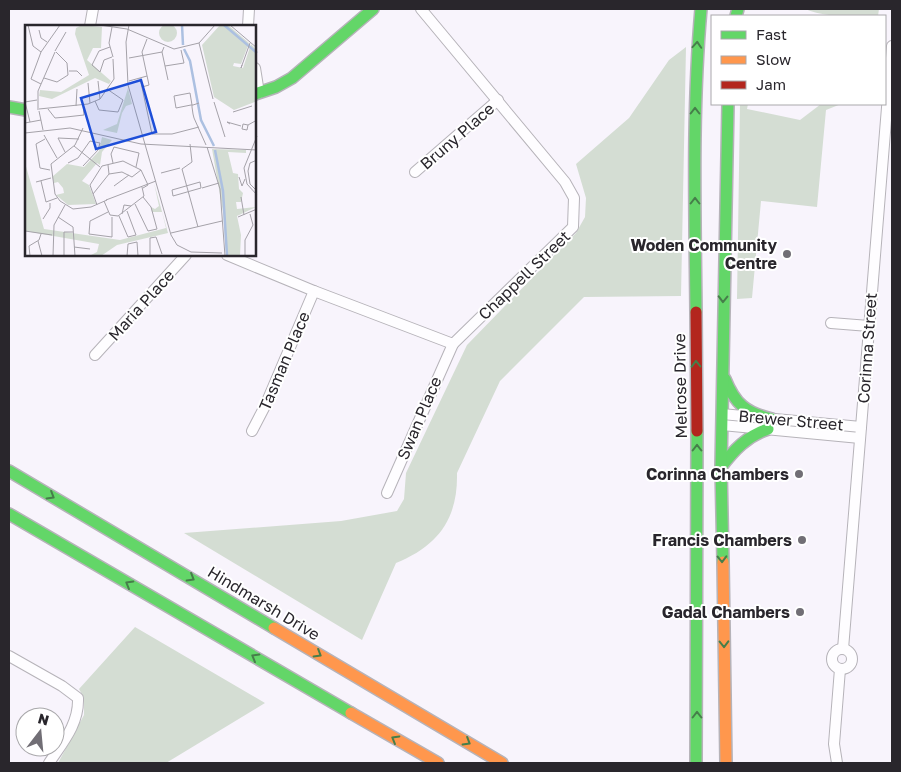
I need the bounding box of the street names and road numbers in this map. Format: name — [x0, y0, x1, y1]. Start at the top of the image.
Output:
street label: Bruny Place — [416, 98, 498, 174]
street label: Chappell Street — [474, 226, 574, 324]
street label: Maria Place — [104, 265, 178, 345]
street label: Corinna Street — [853, 292, 881, 404]
street label: Tasman Place — [254, 308, 314, 414]
street label: Melrose Drive — [669, 333, 691, 439]
street label: Swan Place — [393, 373, 445, 463]
street label: Brewer Street — [738, 405, 844, 435]
street label: Hindmarsh Drive — [204, 562, 324, 644]

